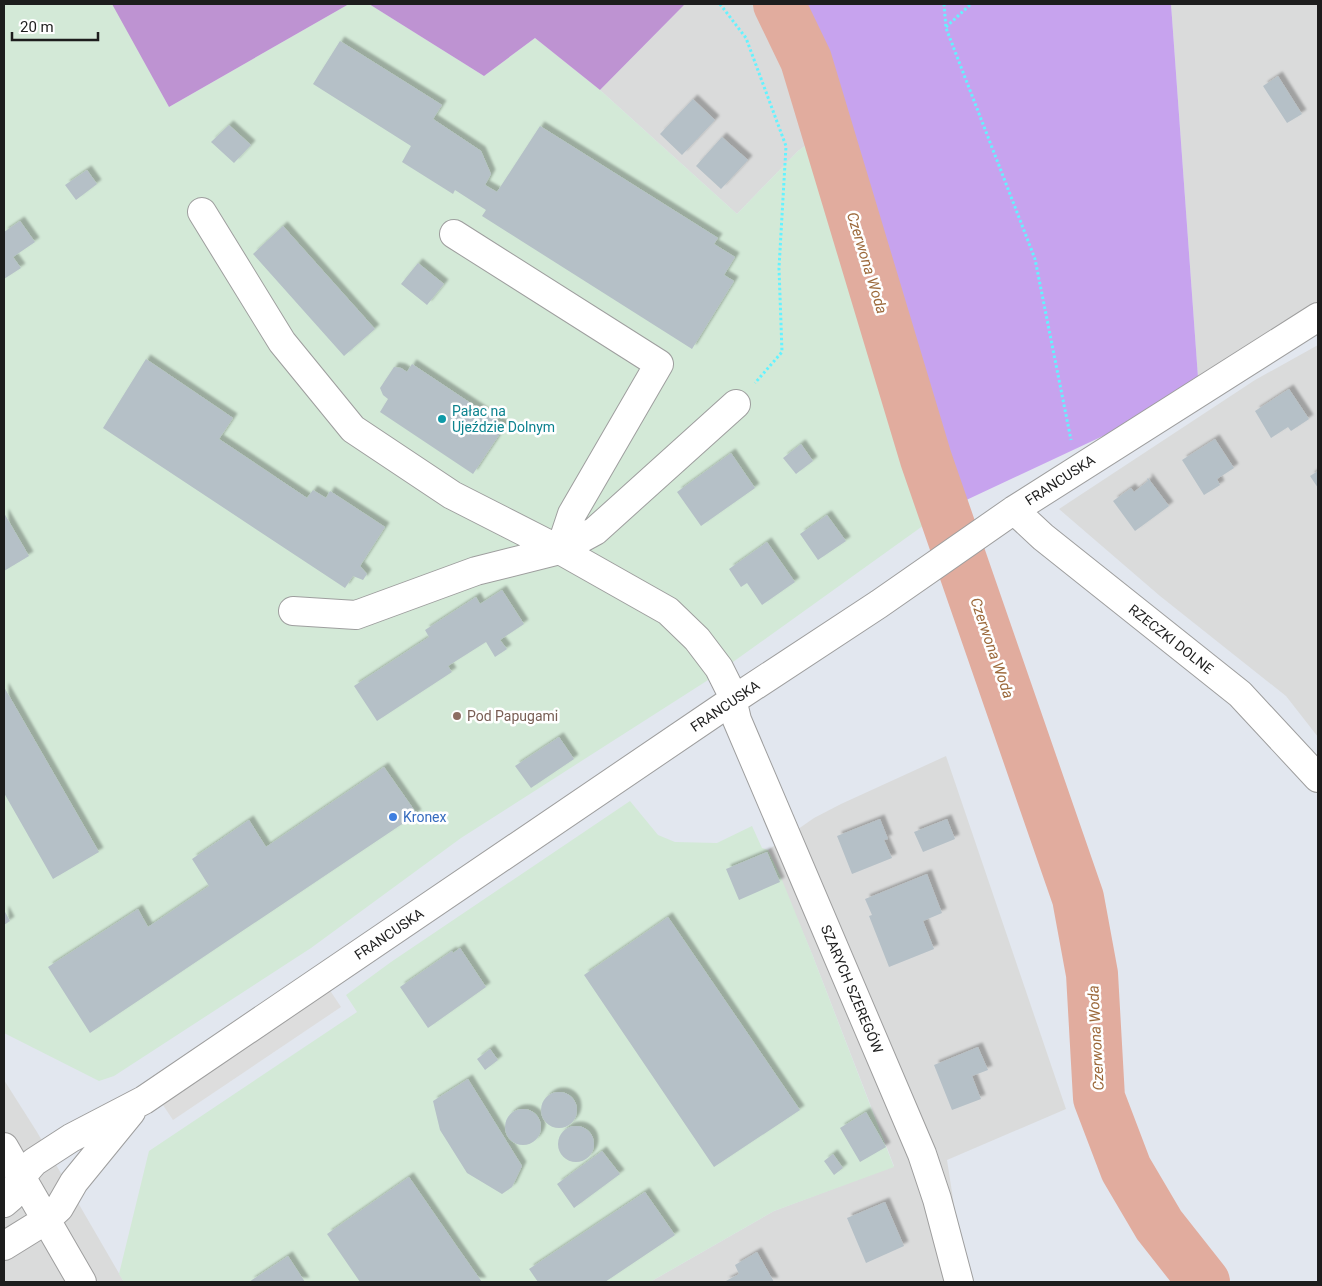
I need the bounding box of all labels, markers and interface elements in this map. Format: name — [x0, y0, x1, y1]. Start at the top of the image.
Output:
scale bar — [12, 10, 99, 42]
text: 20 m — [20, 18, 54, 36]
water label: Czerwona Woda — [843, 210, 891, 316]
place label: Pałac na Ujeździe Dolnym — [452, 403, 555, 435]
marker: Pałac na Ujeździe Dolnym — [436, 413, 448, 425]
street label: FRANCUSKA — [1022, 452, 1098, 508]
water label: Czerwona Woda — [966, 595, 1018, 701]
street label: RZECZKI DOLNE — [1126, 601, 1216, 677]
street label: FRANCUSKA — [687, 677, 763, 735]
place label: Pod Papugami — [467, 708, 558, 724]
marker: Pod Papugami — [451, 710, 463, 722]
place label: Kronex — [403, 809, 447, 825]
marker: Kronex — [387, 811, 399, 823]
street label: FRANCUSKA — [351, 905, 427, 963]
street label: SZARYCH SZEREGÓW — [818, 922, 887, 1056]
water label: Czerwona Woda — [1084, 985, 1108, 1091]

